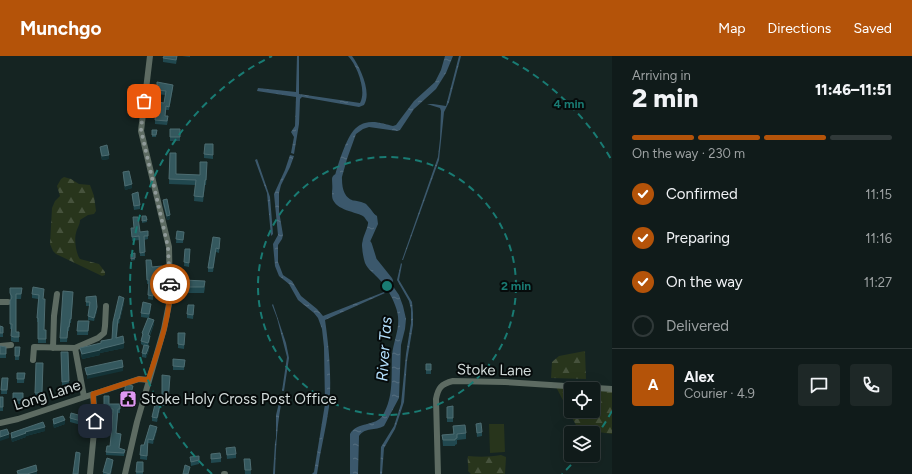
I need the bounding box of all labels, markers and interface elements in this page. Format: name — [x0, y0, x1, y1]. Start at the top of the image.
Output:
text: Munchgo — [20, 17, 102, 40]
text: Map — [718, 20, 746, 37]
text: Directions — [768, 20, 831, 37]
text: Saved — [853, 20, 892, 37]
text: Arriving in — [632, 68, 691, 83]
text: 11:46–11:51 — [815, 81, 892, 99]
text: 2 min — [632, 82, 698, 114]
pin — [127, 84, 161, 118]
icon: bag — [133, 90, 155, 112]
text: 4 min — [554, 97, 585, 111]
text: On the way · 230 m — [632, 146, 745, 161]
icon: check — [632, 183, 654, 205]
text: Confirmed — [666, 185, 738, 203]
text: 11:15 — [865, 187, 892, 202]
icon: check — [632, 227, 654, 249]
text: Preparing — [666, 229, 730, 247]
text: 11:16 — [865, 231, 892, 246]
courier — [150, 264, 190, 304]
icon: check — [632, 271, 654, 293]
icon: car — [159, 273, 181, 295]
text: On the way — [666, 273, 743, 291]
text: 11:27 — [864, 275, 892, 290]
centre of rings — [380, 279, 394, 293]
text: 2 min — [501, 279, 531, 293]
water label: River Tas — [372, 316, 396, 382]
text: Delivered — [666, 317, 729, 335]
street label: Stoke Lane — [457, 360, 531, 380]
button: chat — [798, 364, 840, 406]
button: phone — [850, 364, 892, 406]
text: Alex — [684, 368, 714, 386]
street label: Long Lane — [11, 376, 83, 414]
text: A — [648, 376, 658, 394]
map controls — [564, 382, 600, 462]
button: locate — [564, 382, 600, 418]
text: Courier · 4.9 — [684, 386, 755, 401]
public building icon: Stoke Holy Cross Post Office — [118, 389, 138, 409]
place label: Stoke Holy Cross Post Office — [141, 390, 337, 408]
pin — [78, 404, 112, 438]
icon: home — [84, 410, 106, 432]
button: layers — [564, 426, 600, 462]

